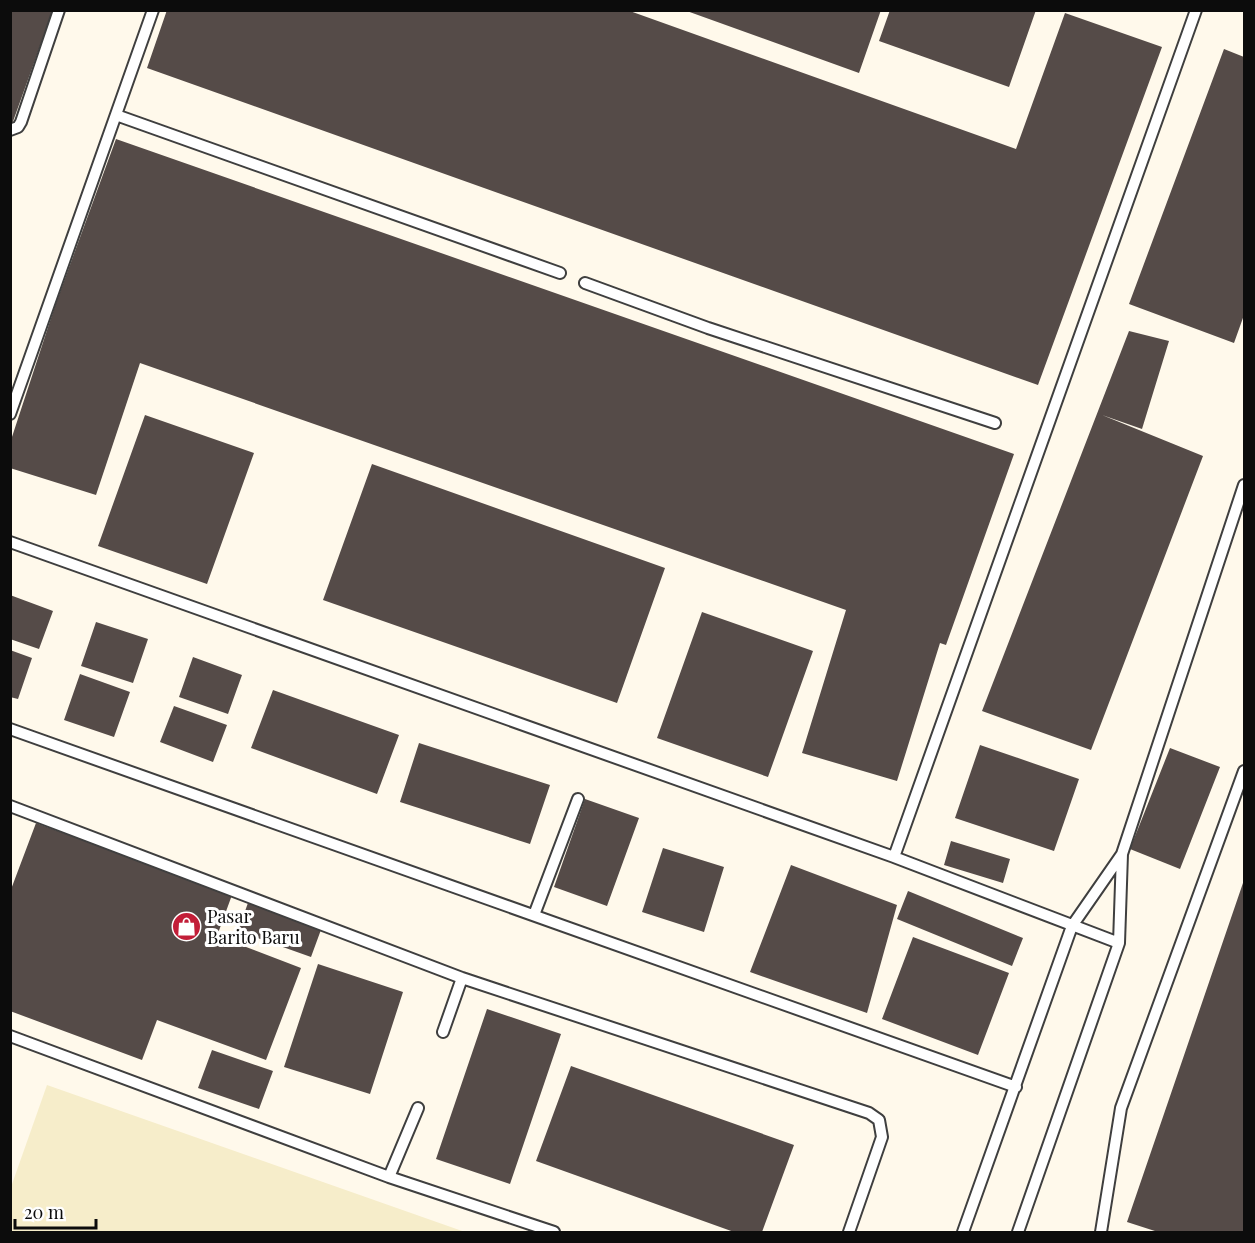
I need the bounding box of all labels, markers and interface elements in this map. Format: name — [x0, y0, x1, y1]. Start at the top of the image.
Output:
place label: Pasar Barito Baru — [207, 904, 300, 949]
shop icon: Pasar Barito Baru — [170, 911, 202, 943]
scale bar — [15, 1192, 96, 1230]
text: 20 m — [24, 1200, 64, 1224]

